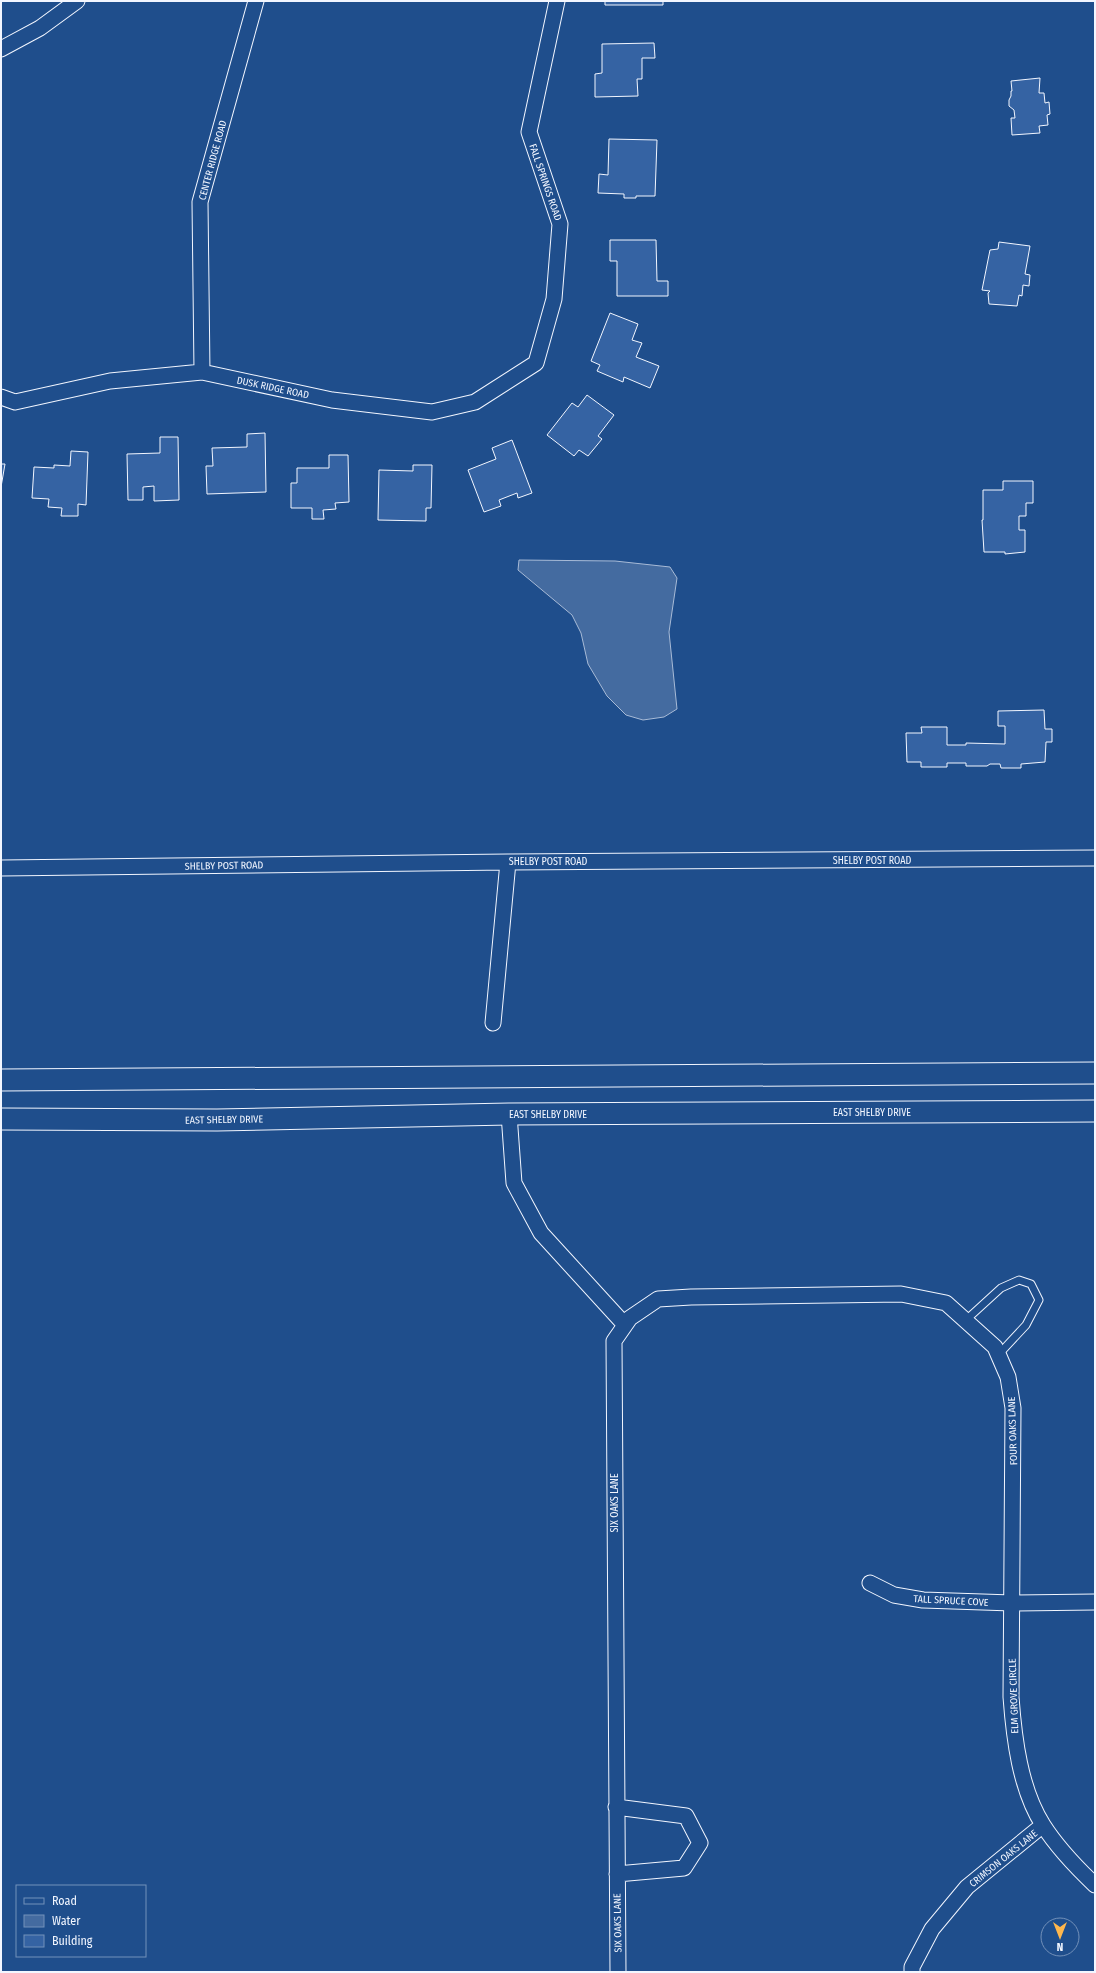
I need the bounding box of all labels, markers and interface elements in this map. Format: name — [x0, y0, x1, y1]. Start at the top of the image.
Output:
street label: CENTER RIDGE ROAD — [197, 119, 229, 202]
street label: FALL SPRINGS ROAD — [526, 142, 564, 222]
street label: DUSK RIDGE ROAD — [236, 374, 310, 402]
street label: SHELBY POST ROAD — [833, 855, 911, 867]
street label: SHELBY POST ROAD — [509, 856, 587, 868]
street label: SHELBY POST ROAD — [185, 859, 264, 873]
street label: EAST SHELBY DRIVE — [833, 1107, 911, 1119]
street label: EAST SHELBY DRIVE — [509, 1109, 587, 1121]
street label: EAST SHELBY DRIVE — [185, 1113, 263, 1127]
street label: FOUR OAKS LANE — [1006, 1396, 1020, 1465]
street label: SIX OAKS LANE — [609, 1473, 621, 1533]
street label: TALL SPRUCE COVE — [913, 1593, 989, 1609]
street label: ELM GROVE CIRCLE — [1007, 1658, 1021, 1734]
street label: CRIMSON OAKS LANE — [967, 1827, 1040, 1890]
legend — [16, 1885, 146, 1957]
street label: SIX OAKS LANE — [611, 1893, 625, 1953]
text: Road — [52, 1894, 77, 1908]
text: Water — [52, 1914, 81, 1928]
north arrow — [1040, 1917, 1080, 1957]
text: Building — [52, 1934, 93, 1948]
text: N — [1057, 1940, 1063, 1953]

